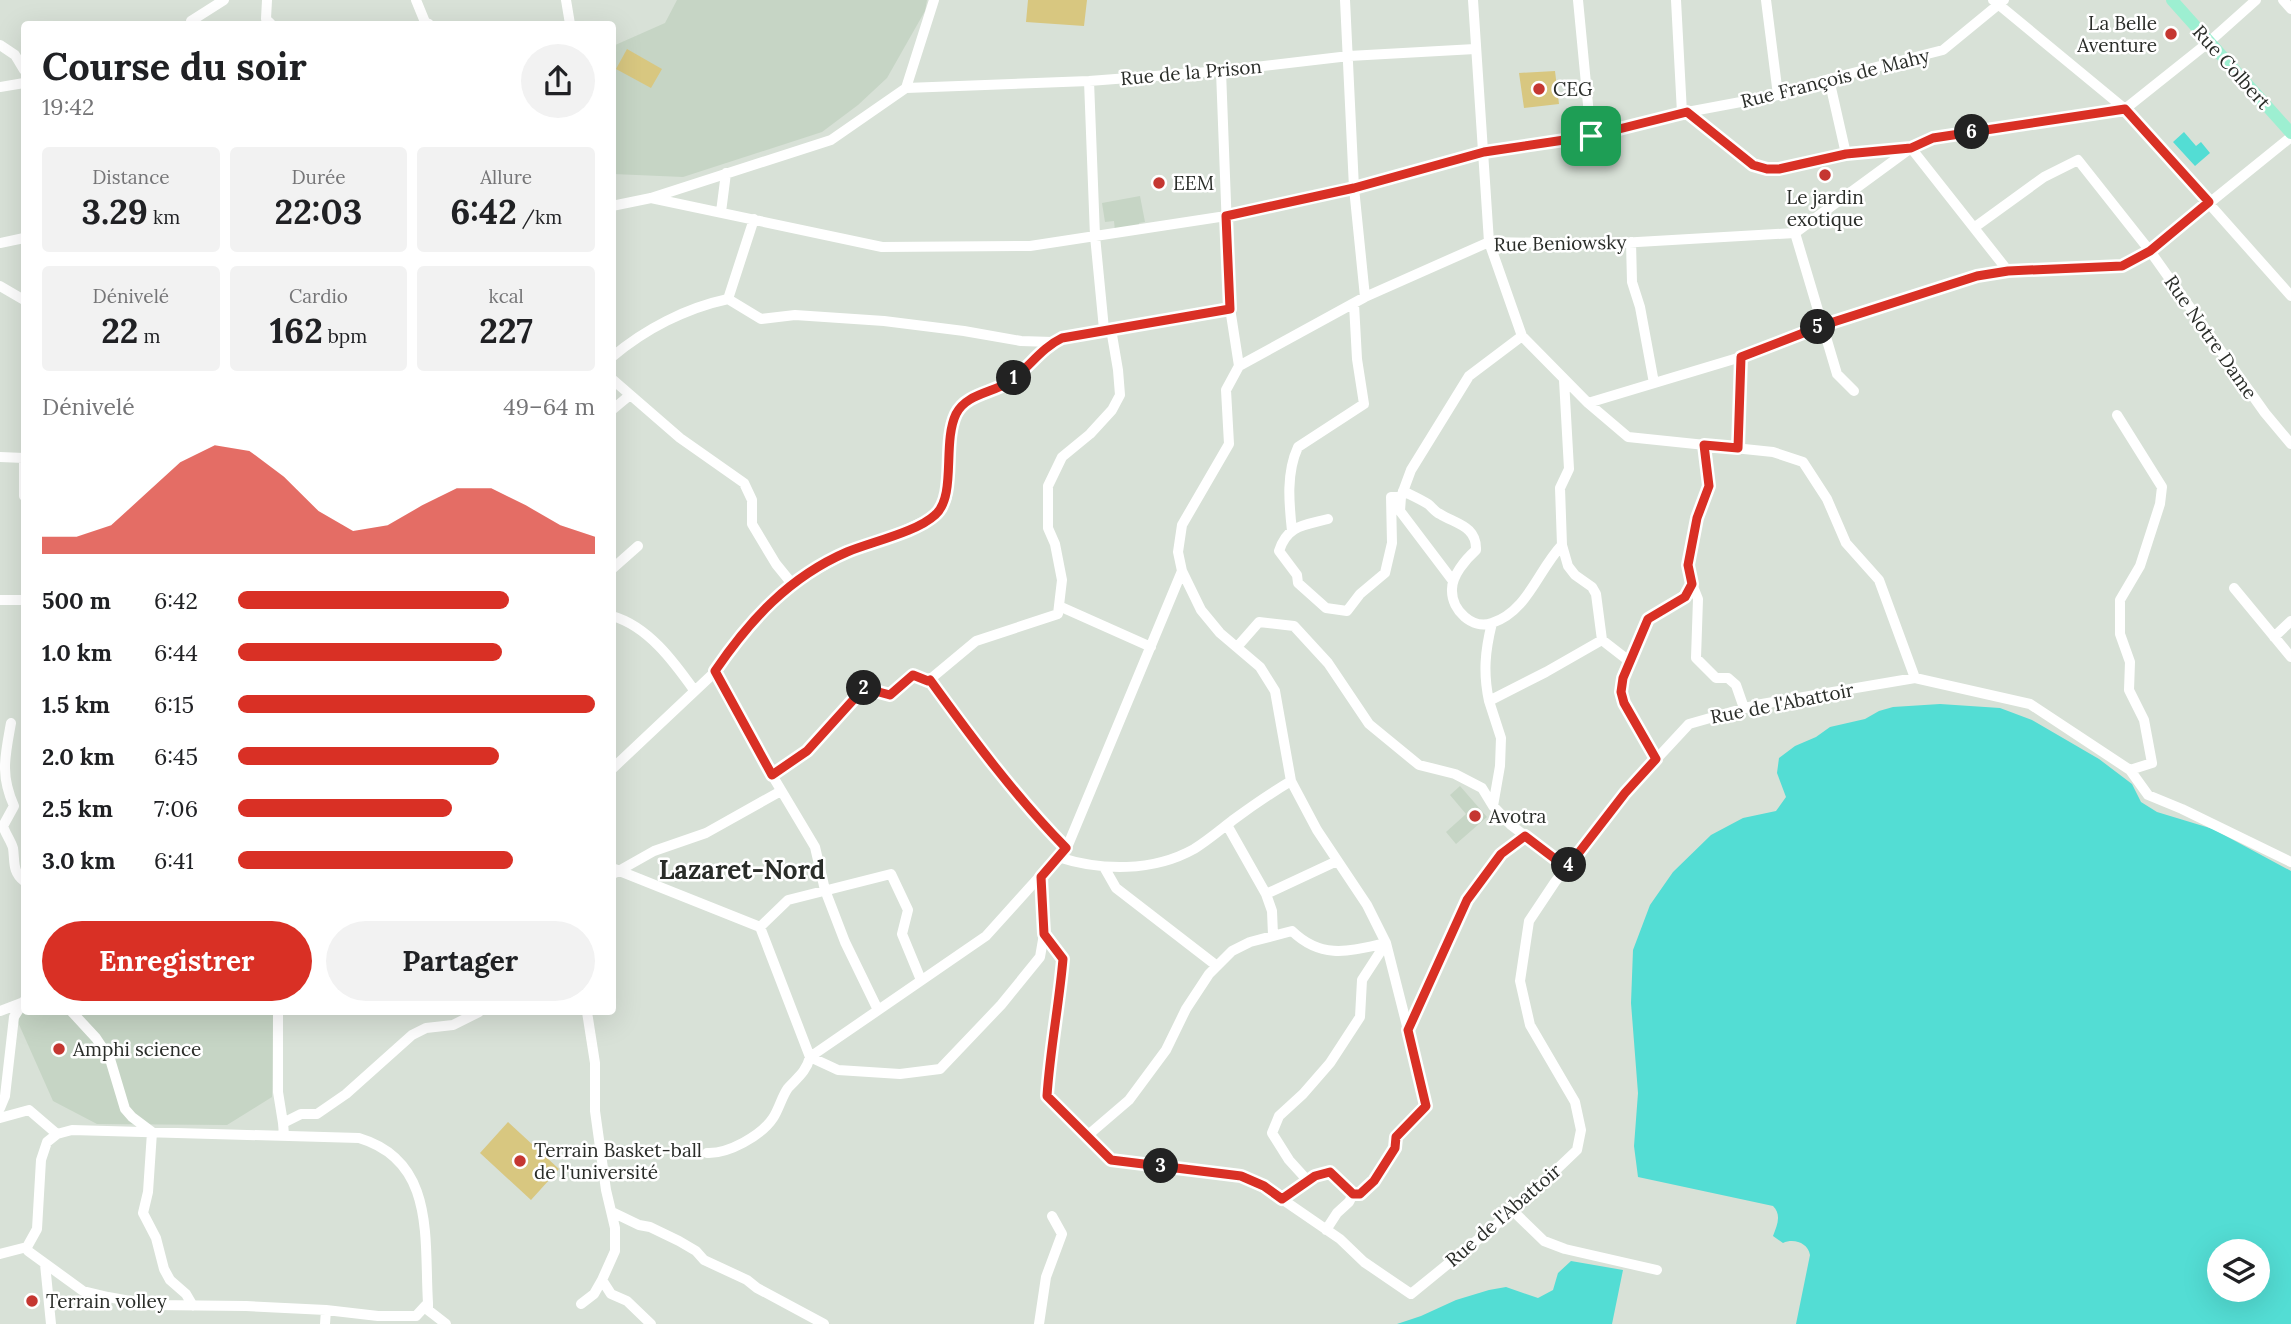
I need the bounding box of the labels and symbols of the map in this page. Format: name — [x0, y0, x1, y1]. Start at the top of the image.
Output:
place label: La Belle Aventure — [2076, 11, 2157, 57]
street label: Rue Colbert — [2188, 20, 2277, 115]
marker: La Belle Aventure — [2163, 26, 2179, 42]
street label: Rue François de Mahy — [1738, 43, 1932, 113]
street label: Rue de la Prison — [1119, 54, 1263, 90]
place label: CEG — [1553, 77, 1593, 101]
marker: CEG — [1531, 81, 1547, 97]
pin — [1561, 106, 1621, 166]
pin: 6 — [1954, 114, 1990, 150]
marker: Le jardin exotique — [1817, 167, 1833, 183]
place label: EEM — [1173, 171, 1214, 195]
marker: EEM — [1151, 175, 1167, 191]
place label: Le jardin exotique — [1786, 185, 1864, 231]
street label: Rue Beniowsky — [1493, 230, 1627, 256]
street label: Rue Notre Dame — [2159, 270, 2263, 404]
pin: 5 — [1800, 310, 1836, 344]
pin: 1 — [996, 360, 1032, 396]
pin: 2 — [846, 670, 882, 706]
street label: Rue de l'Abattoir — [1708, 677, 1857, 729]
place label: Avotra — [1488, 804, 1547, 828]
marker: Avotra — [1467, 808, 1483, 824]
pin: 4 — [1552, 848, 1586, 882]
district label: Lazaret-Nord — [659, 853, 825, 886]
place label: Amphi science — [72, 1037, 201, 1061]
marker: Amphi science — [51, 1041, 67, 1057]
place label: Terrain Basket-ball de l'université — [534, 1138, 702, 1184]
pin: 3 — [1144, 1148, 1178, 1184]
marker: Terrain Basket-ball de l'université — [512, 1153, 528, 1169]
street label: Rue de l'Abattoir — [1440, 1158, 1566, 1272]
place label: Terrain volley — [46, 1289, 167, 1313]
marker: Terrain volley — [24, 1293, 40, 1309]

